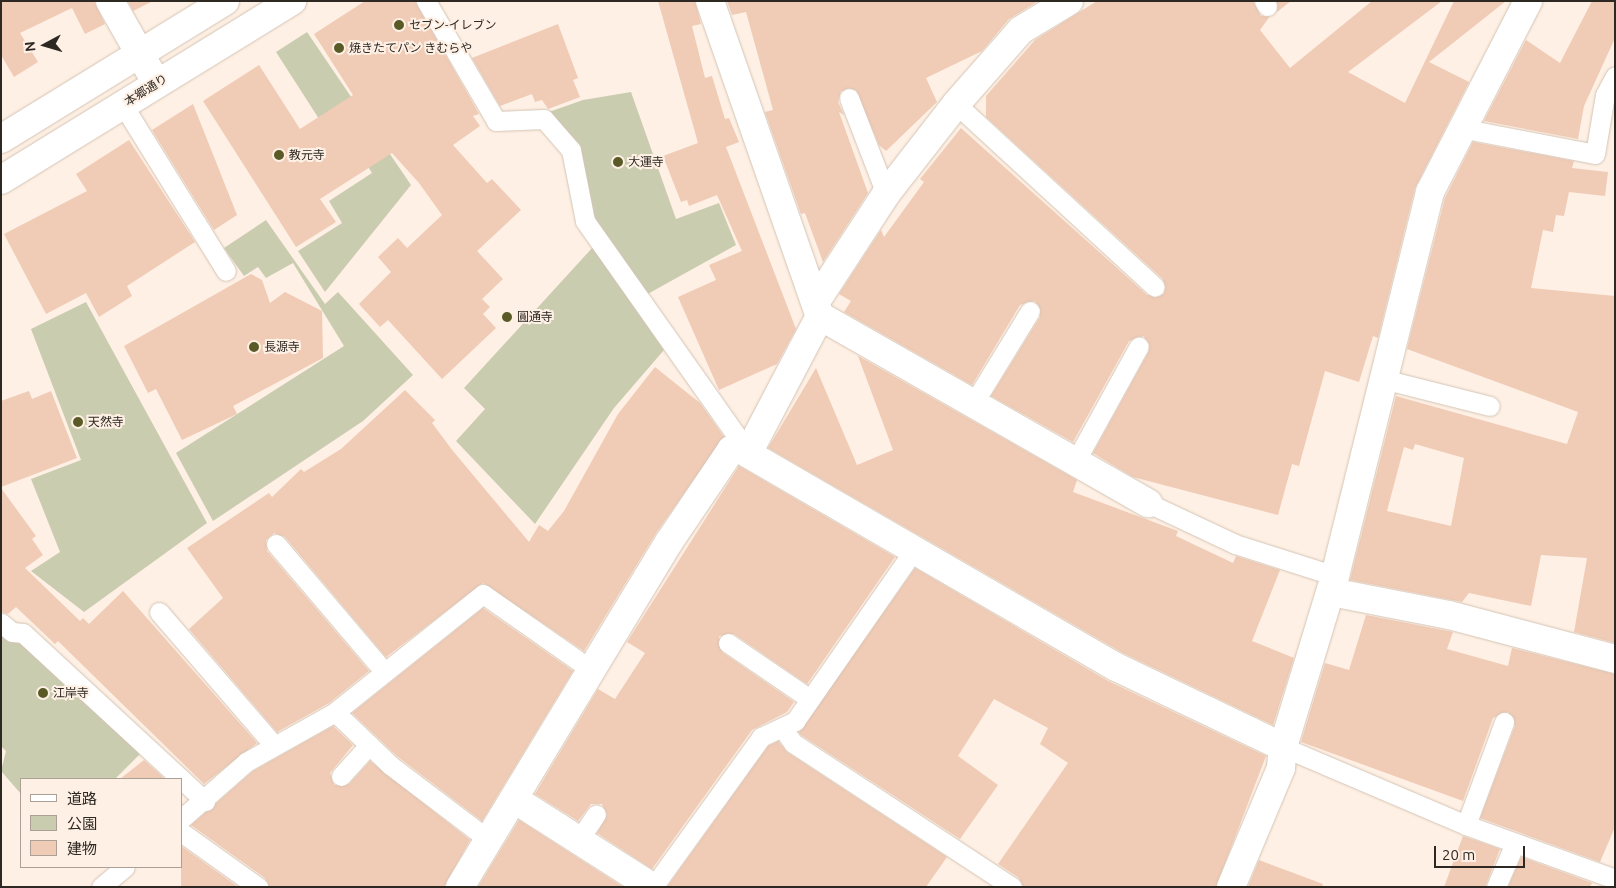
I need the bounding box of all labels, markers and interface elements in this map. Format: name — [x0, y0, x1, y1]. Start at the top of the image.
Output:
place label: セブン-イレブン — [409, 18, 496, 32]
marker: セブン-イレブン — [393, 19, 405, 31]
north arrow — [20, 20, 70, 70]
text: N — [22, 41, 39, 53]
place label: 焼きたてパン きむらや — [349, 41, 472, 55]
marker: 焼きたてパン きむらや — [333, 42, 345, 54]
street label: 本郷通り — [122, 71, 170, 109]
place label: 教元寺 — [289, 148, 325, 162]
marker: 教元寺 — [273, 149, 285, 161]
place label: 大運寺 — [628, 155, 664, 169]
marker: 大運寺 — [612, 156, 624, 168]
place label: 圓通寺 — [517, 310, 553, 324]
marker: 圓通寺 — [501, 311, 513, 323]
place label: 長源寺 — [264, 340, 300, 354]
marker: 長源寺 — [248, 341, 260, 353]
place label: 天然寺 — [88, 415, 124, 429]
marker: 天然寺 — [72, 416, 84, 428]
place label: 江岸寺 — [53, 686, 89, 700]
marker: 江岸寺 — [37, 687, 49, 699]
legend — [20, 778, 182, 868]
text: 道路 — [67, 790, 97, 807]
text: 公園 — [67, 815, 97, 832]
scale bar — [1436, 836, 1527, 868]
text: 建物 — [67, 840, 97, 857]
text: 20 m — [1442, 846, 1475, 863]

